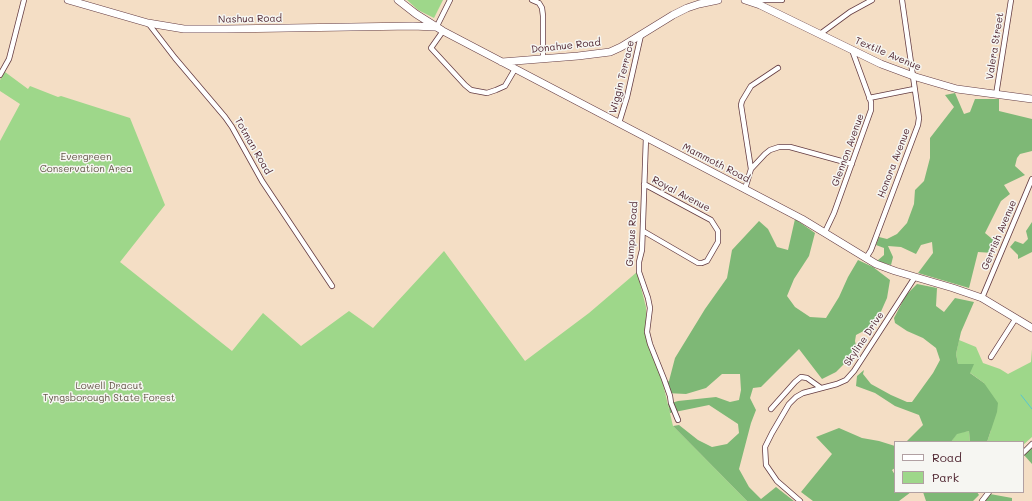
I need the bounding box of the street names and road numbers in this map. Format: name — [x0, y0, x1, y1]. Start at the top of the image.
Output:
street label: Nashua Road — [218, 12, 282, 26]
street label: Valera Street — [984, 12, 1006, 80]
street label: Textile Avenue — [853, 35, 923, 73]
street label: Donahue Road — [531, 36, 601, 56]
street label: Wiggin Terrace — [607, 39, 637, 115]
street label: Glennon Avenue — [829, 112, 867, 188]
street label: Totman Road — [232, 115, 274, 177]
street label: Honora Avenue — [875, 127, 913, 199]
street label: Mammoth Road — [680, 141, 752, 185]
street label: Royal Avenue — [650, 174, 712, 214]
street label: Gerrish Avenue — [979, 198, 1019, 272]
street label: Gumpus Road — [624, 201, 640, 267]
street label: Skyline Drive — [841, 309, 887, 369]

